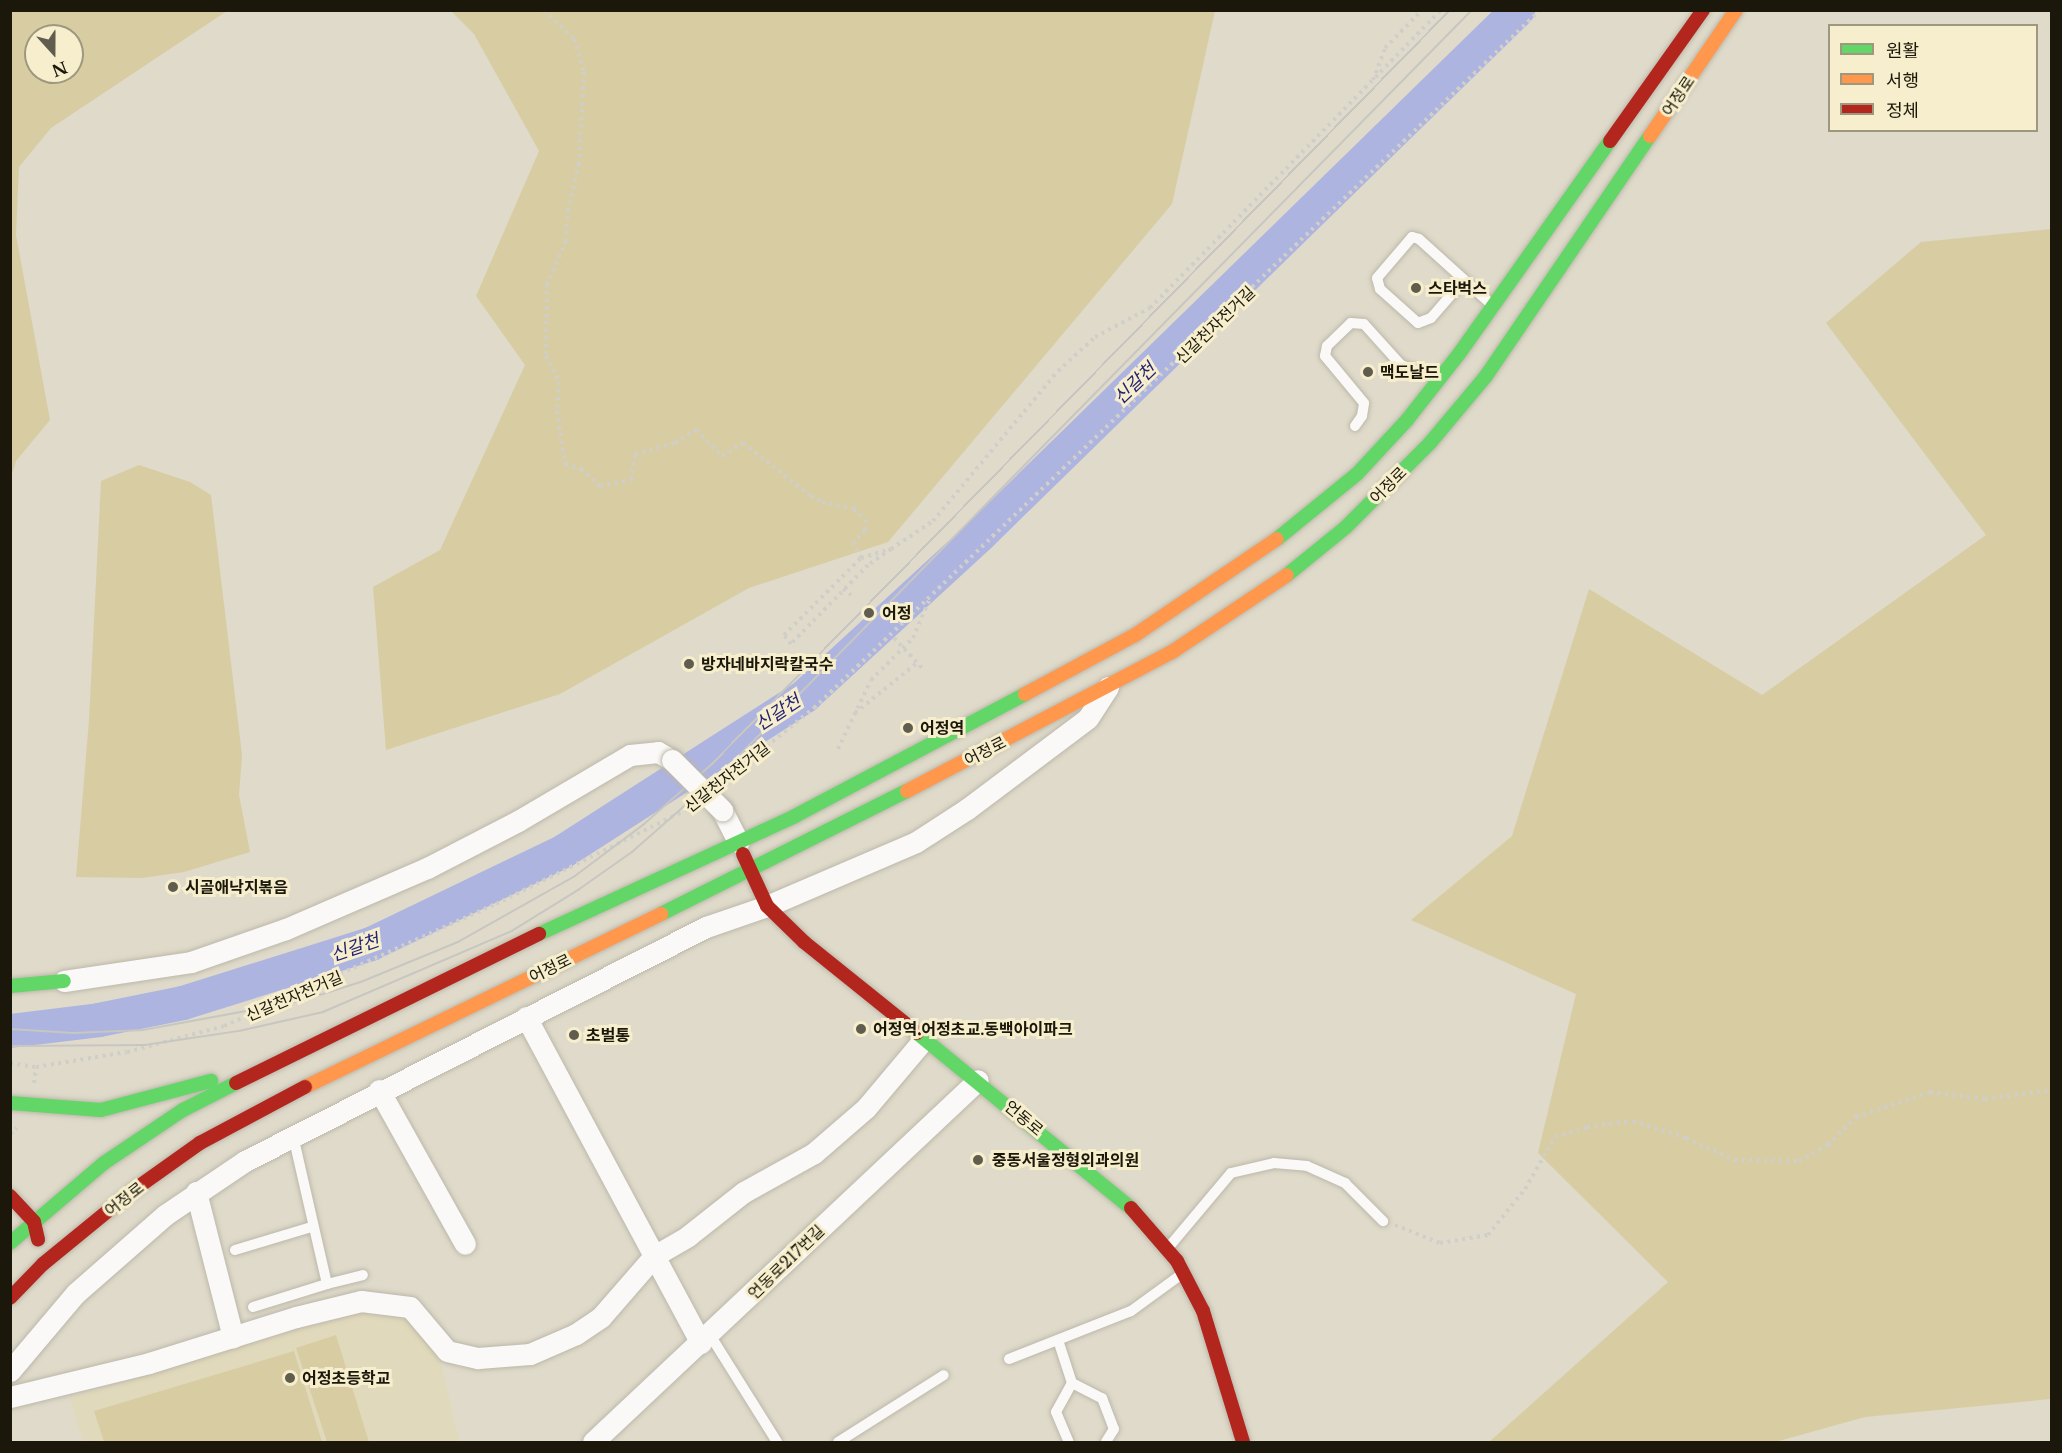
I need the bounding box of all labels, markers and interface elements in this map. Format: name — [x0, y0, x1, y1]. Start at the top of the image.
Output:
north arrow — [24, 24, 84, 84]
legend — [1828, 24, 2038, 132]
text: 원활 — [1886, 40, 1919, 62]
text: N — [49, 57, 70, 81]
text: 서행 — [1886, 70, 1919, 92]
street label: 어정로 — [1658, 72, 1698, 120]
text: 정체 — [1886, 100, 1919, 122]
place label: 스타벅스 — [1428, 278, 1487, 298]
marker: 스타벅스 — [1409, 281, 1423, 295]
street label: 신갈천자전거길 — [1171, 282, 1259, 368]
water label: 신갈천 — [1110, 359, 1160, 409]
place label: 맥도날드 — [1380, 362, 1439, 382]
marker: 맥도날드 — [1361, 365, 1375, 379]
street label: 어정로 — [1366, 463, 1410, 507]
place label: 어정 — [882, 603, 911, 623]
marker: 어정 — [860, 604, 878, 622]
place label: 방자네바지락칼국수 — [701, 654, 833, 674]
marker: 방자네바지락칼국수 — [682, 657, 696, 671]
water label: 신갈천 — [751, 690, 805, 736]
place label: 어정역 — [920, 718, 964, 738]
marker: 어정역 — [901, 721, 915, 735]
street label: 어정로 — [961, 732, 1009, 770]
street label: 신갈천자전거길 — [680, 738, 774, 816]
place label: 시골애낙지볶음 — [185, 877, 288, 897]
marker: 시골애낙지볶음 — [166, 880, 180, 894]
water label: 신갈천 — [328, 930, 382, 966]
street label: 어정로 — [526, 950, 574, 986]
street label: 신갈천자전거길 — [243, 967, 345, 1025]
place label: 어정역.어정초교.동백아이파크 — [873, 1019, 1073, 1039]
marker: 어정역.어정초교.동백아이파크 — [854, 1022, 868, 1036]
place label: 초벌통 — [586, 1025, 630, 1045]
marker: 초벌통 — [567, 1028, 581, 1042]
street label: 언동로 — [1001, 1096, 1047, 1140]
place label: 중동서울정형외과의원 — [992, 1150, 1139, 1170]
marker: 중동서울정형외과의원 — [969, 1151, 987, 1169]
street label: 어정로 — [101, 1178, 147, 1220]
street label: 언동로217번길 — [744, 1221, 828, 1303]
place label: 어정초등학교 — [302, 1368, 390, 1388]
marker: 어정초등학교 — [283, 1371, 297, 1385]

